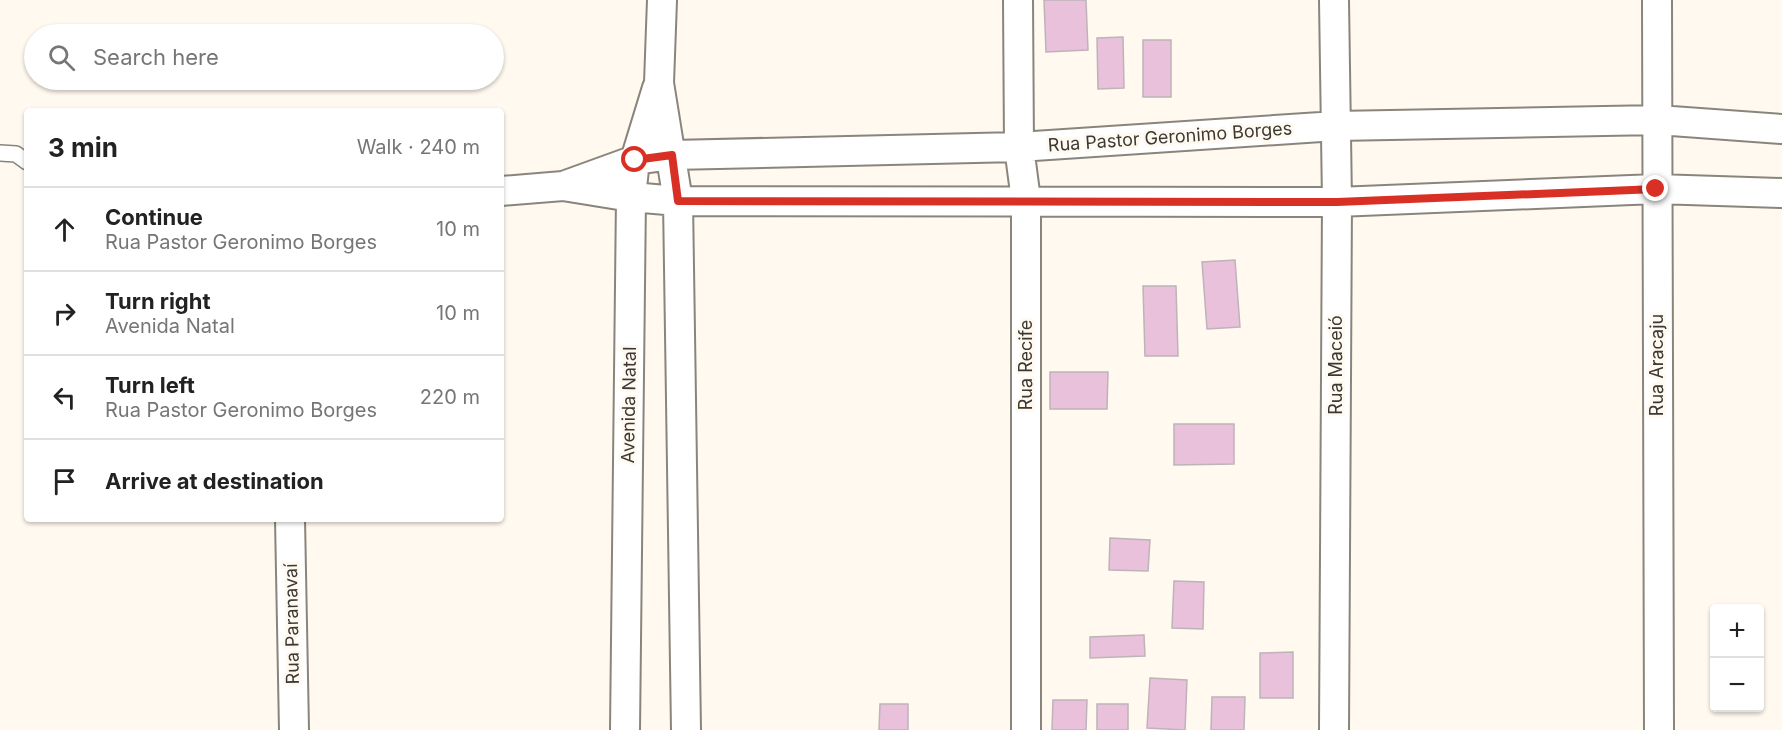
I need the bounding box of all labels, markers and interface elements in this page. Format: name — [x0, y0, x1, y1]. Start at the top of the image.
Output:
search box — [24, 24, 504, 90]
icon: search — [45, 41, 78, 74]
text: Search here — [93, 44, 219, 70]
street label: Rua Pastor Geronimo Borges — [1047, 117, 1293, 156]
text: 3 min — [48, 132, 118, 163]
text: Walk · 240 m — [357, 135, 480, 159]
route start — [621, 146, 647, 172]
route end — [1642, 175, 1668, 201]
text: Continue — [105, 204, 203, 230]
icon: ahead — [48, 213, 81, 246]
text: 10 m — [436, 217, 480, 241]
text: Rua Pastor Geronimo Borges — [105, 230, 377, 254]
text: Turn right — [105, 288, 211, 314]
icon: right — [48, 297, 81, 330]
text: 10 m — [436, 301, 480, 325]
text: Avenida Natal — [105, 314, 235, 338]
street label: Rua Aracaju — [1646, 314, 1667, 416]
street label: Rua Maceió — [1325, 315, 1346, 415]
street label: Rua Recife — [1015, 320, 1036, 410]
street label: Avenida Natal — [617, 346, 640, 464]
text: Turn left — [105, 372, 195, 398]
icon: left — [48, 381, 81, 414]
text: 220 m — [420, 385, 480, 409]
text: Rua Pastor Geronimo Borges — [105, 398, 377, 422]
icon: arrive — [48, 465, 81, 498]
text: Arrive at destination — [105, 468, 324, 494]
street label: Rua Paranavaí — [280, 563, 303, 685]
map controls — [1710, 604, 1764, 712]
button: + — [1710, 604, 1764, 658]
button: − — [1710, 658, 1764, 712]

